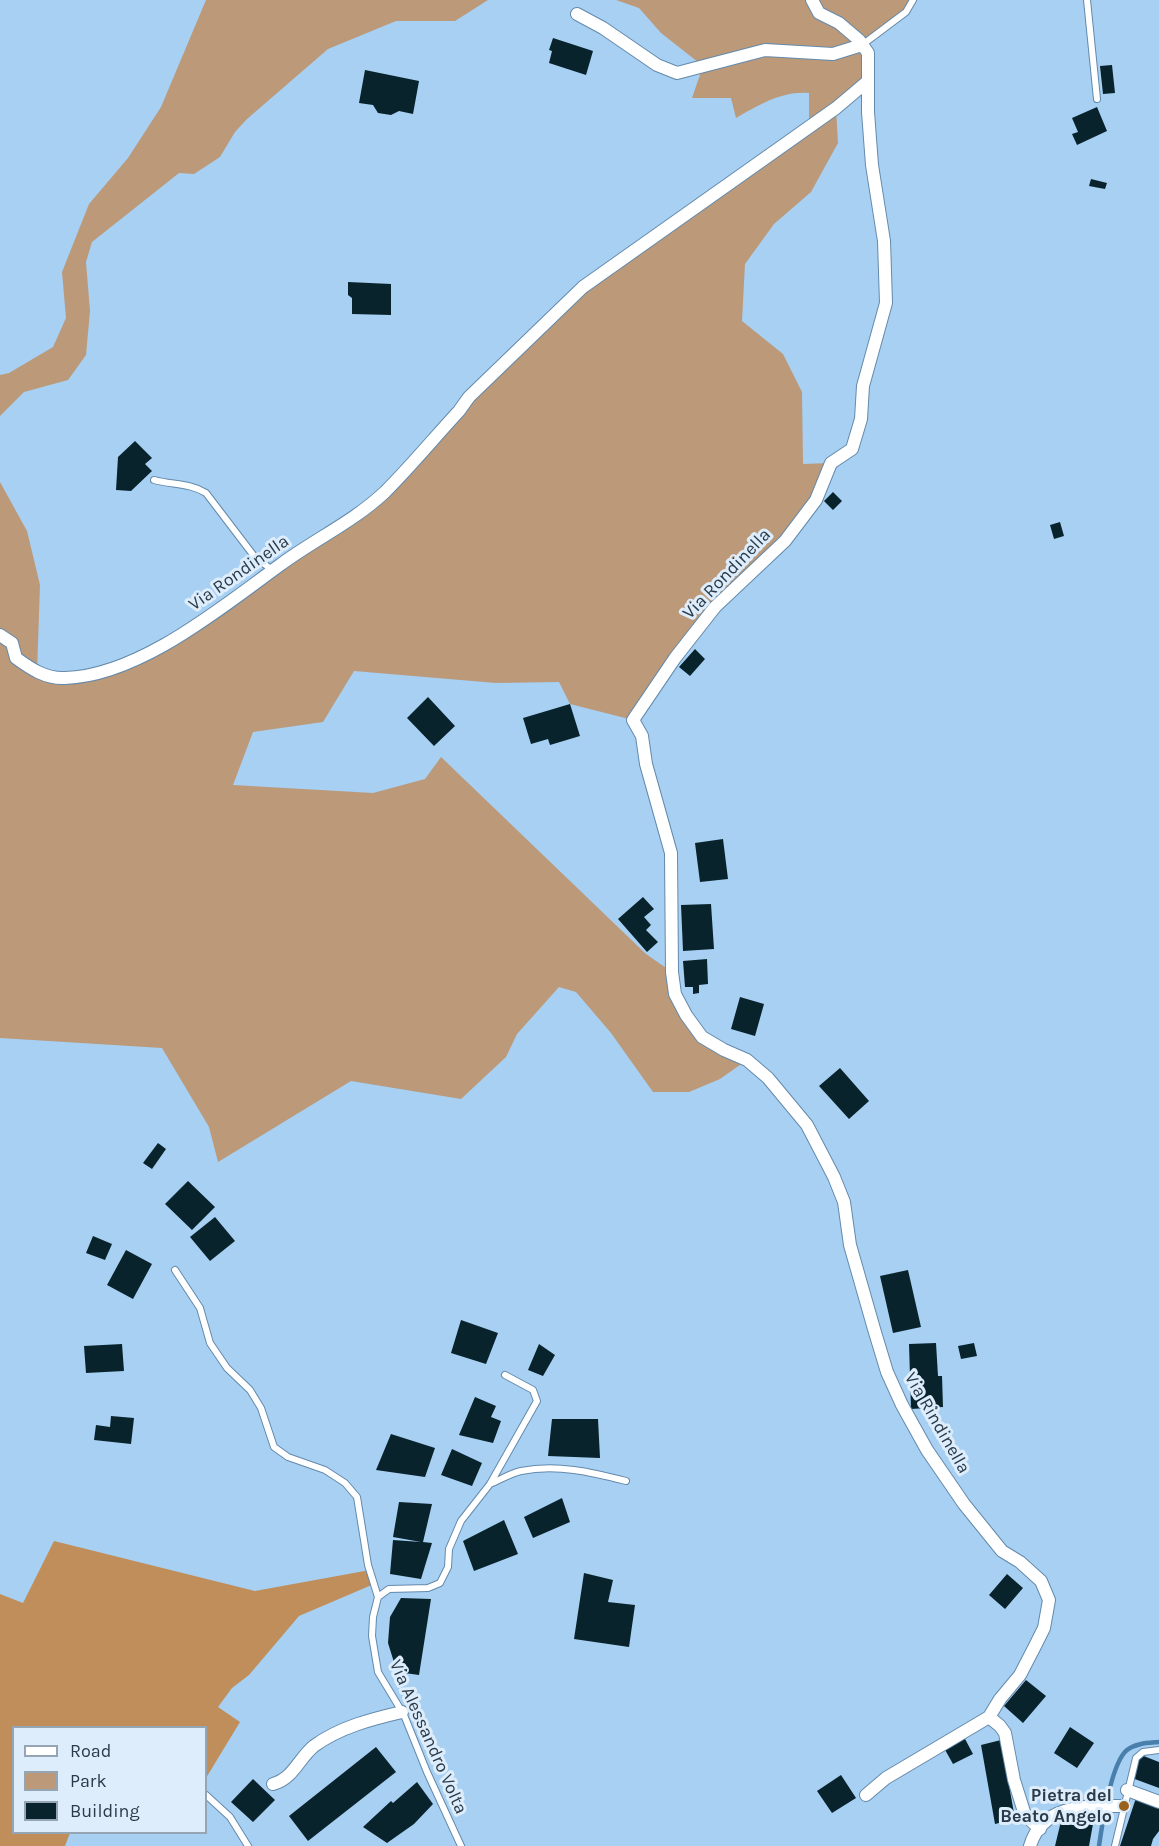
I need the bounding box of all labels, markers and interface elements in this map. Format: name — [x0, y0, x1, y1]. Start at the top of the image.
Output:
street label: Via Rondinella — [678, 524, 776, 624]
street label: Via Rondinella — [185, 530, 293, 616]
street label: Via Rindinella — [899, 1369, 975, 1477]
street label: Via Alessandro Volta — [384, 1657, 472, 1817]
legend — [12, 1726, 207, 1834]
text: Road — [70, 1740, 111, 1762]
text: Park — [70, 1770, 107, 1792]
place label: Pietra del Beato Angelo — [1000, 1785, 1112, 1828]
marker: Pietra del Beato Angelo — [1117, 1799, 1131, 1813]
text: Building — [70, 1800, 140, 1822]

